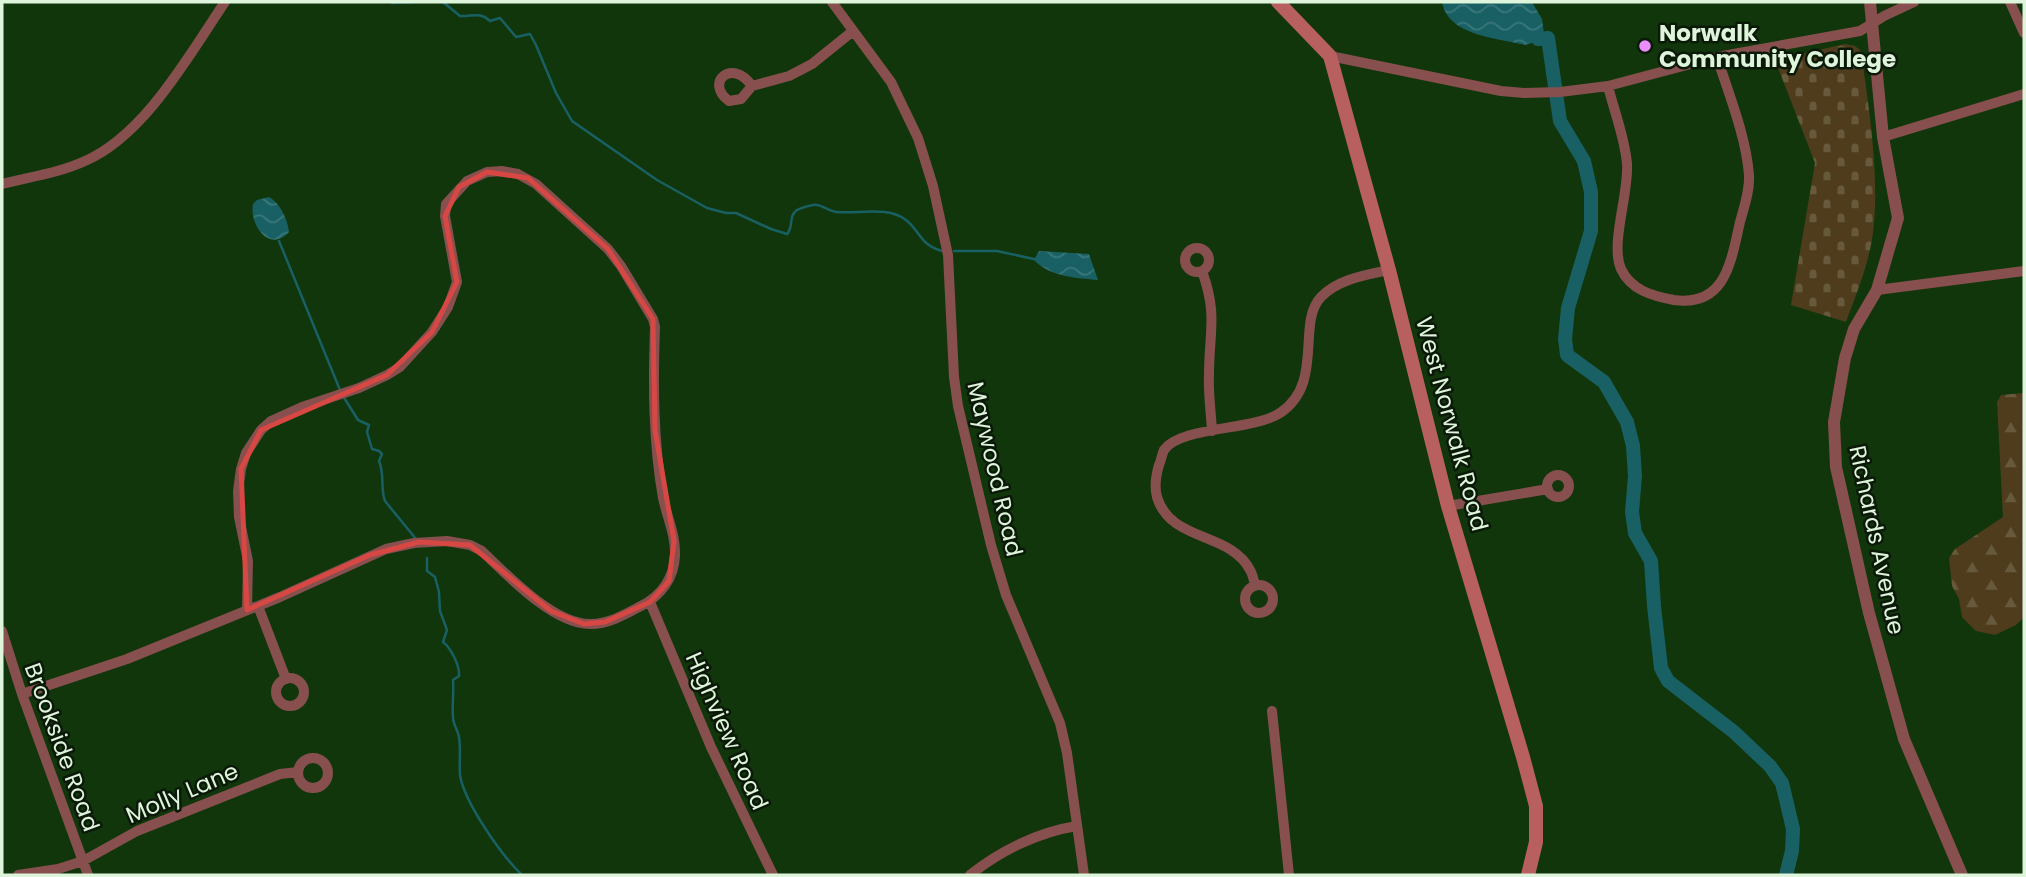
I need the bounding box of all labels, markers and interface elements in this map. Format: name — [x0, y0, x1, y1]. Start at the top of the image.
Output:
place label: Norwalk Community College — [1659, 17, 1896, 75]
marker: Norwalk Community College — [1637, 38, 1653, 54]
street label: West Norwalk Road — [1408, 313, 1496, 535]
street label: Maywood Road — [959, 379, 1031, 559]
street label: Richards Avenue — [1841, 443, 1913, 637]
street label: Highview Road — [678, 647, 776, 815]
street label: Brookside Road — [17, 658, 107, 836]
street label: Molly Lane — [121, 755, 243, 831]

